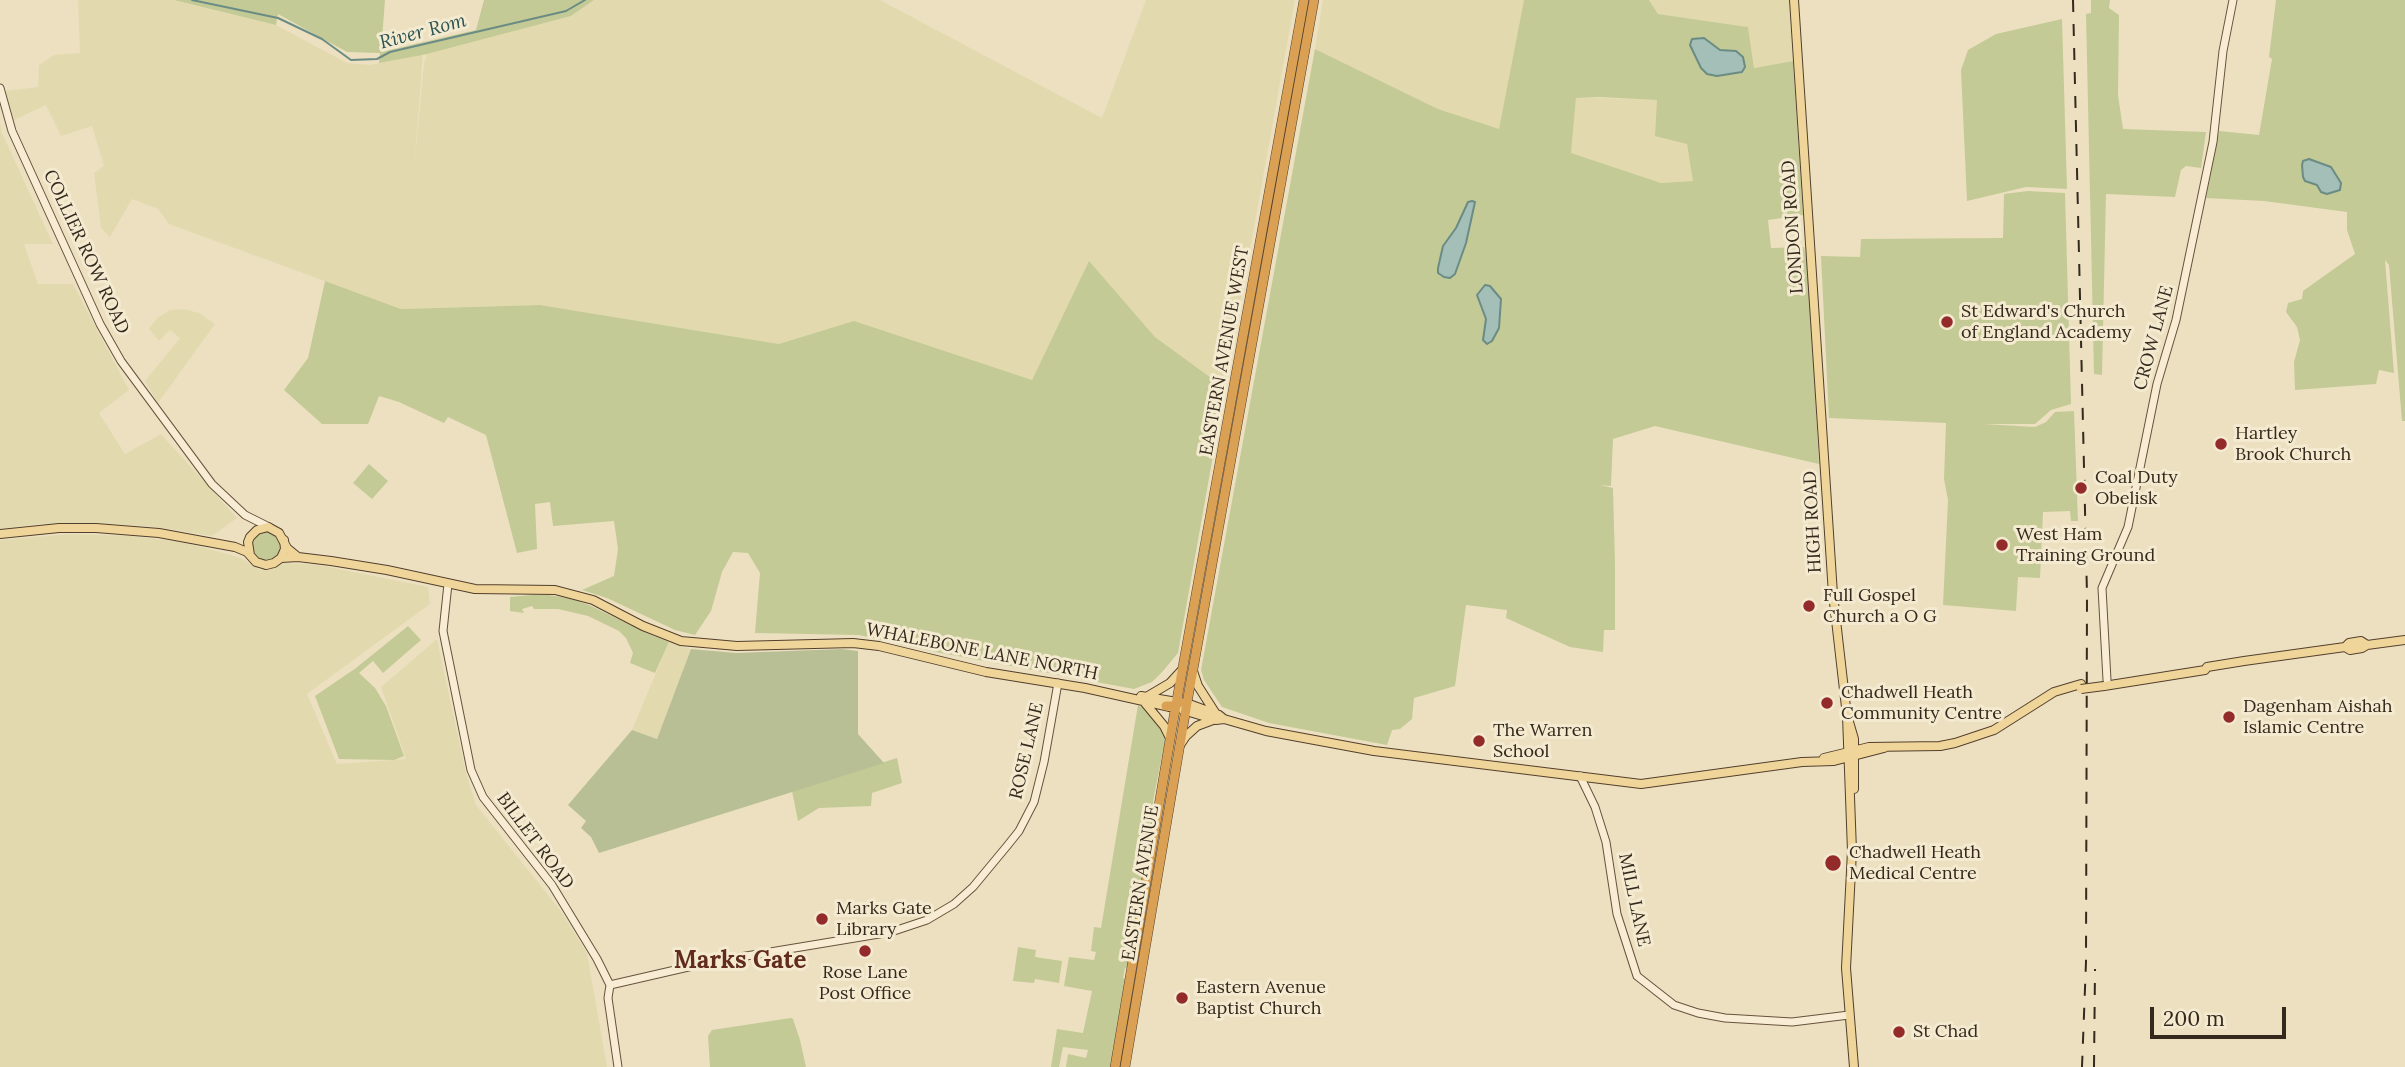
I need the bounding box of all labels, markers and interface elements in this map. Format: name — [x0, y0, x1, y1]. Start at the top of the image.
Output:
water label: River Rom — [377, 9, 469, 55]
street label: LONDON ROAD — [1778, 159, 1808, 295]
street label: COLLIER ROW ROAD — [38, 166, 134, 338]
street label: EASTERN AVENUE WEST — [1196, 244, 1254, 458]
street label: CROW LANE — [2130, 283, 2178, 393]
place label: St Edward's Church of England Academy — [1961, 301, 2131, 344]
marker: St Edward's Church of England Academy — [1939, 314, 1955, 330]
place label: Hartley Brook Church — [2235, 423, 2351, 466]
marker: Hartley Brook Church — [2213, 436, 2229, 452]
place label: Coal Duty Obelisk — [2095, 467, 2178, 510]
street label: HIGH ROAD — [1800, 470, 1826, 574]
marker: Coal Duty Obelisk — [2073, 480, 2089, 496]
place label: West Ham Training Ground — [2016, 524, 2155, 566]
marker: West Ham Training Ground — [1994, 537, 2010, 553]
place label: Full Gospel Church a O G — [1823, 585, 1937, 628]
marker: Full Gospel Church a O G — [1801, 598, 1817, 614]
street label: WHALEBONE LANE NORTH — [864, 619, 1100, 685]
place label: Chadwell Heath Community Centre — [1841, 682, 2002, 724]
marker: Chadwell Heath Community Centre — [1819, 695, 1835, 711]
place label: Dagenham Aishah Islamic Centre — [2243, 696, 2393, 738]
street label: ROSE LANE — [1005, 701, 1049, 801]
marker: Dagenham Aishah Islamic Centre — [2221, 709, 2237, 725]
place label: The Warren School — [1493, 720, 1592, 762]
marker: The Warren School — [1471, 733, 1487, 749]
street label: BILLET ROAD — [492, 788, 578, 894]
street label: EASTERN AVENUE — [1118, 804, 1164, 962]
place label: Chadwell Heath Medical Centre — [1849, 842, 1981, 884]
street label: MILL LANE — [1614, 851, 1654, 949]
marker: Chadwell Heath Medical Centre — [1823, 853, 1843, 873]
place label: Marks Gate Library — [836, 898, 932, 940]
marker: Marks Gate Library — [814, 911, 830, 927]
marker: Rose Lane Post Office — [857, 943, 873, 959]
district label: Marks Gate — [674, 947, 806, 975]
place label: Rose Lane Post Office — [819, 962, 911, 1004]
place label: Eastern Avenue Baptist Church — [1196, 977, 1326, 1020]
marker: Eastern Avenue Baptist Church — [1174, 990, 1190, 1006]
scale bar — [2153, 993, 2290, 1038]
text: 200 m — [2163, 1005, 2225, 1032]
place label: St Chad — [1913, 1021, 1978, 1043]
marker: St Chad — [1891, 1024, 1907, 1040]

